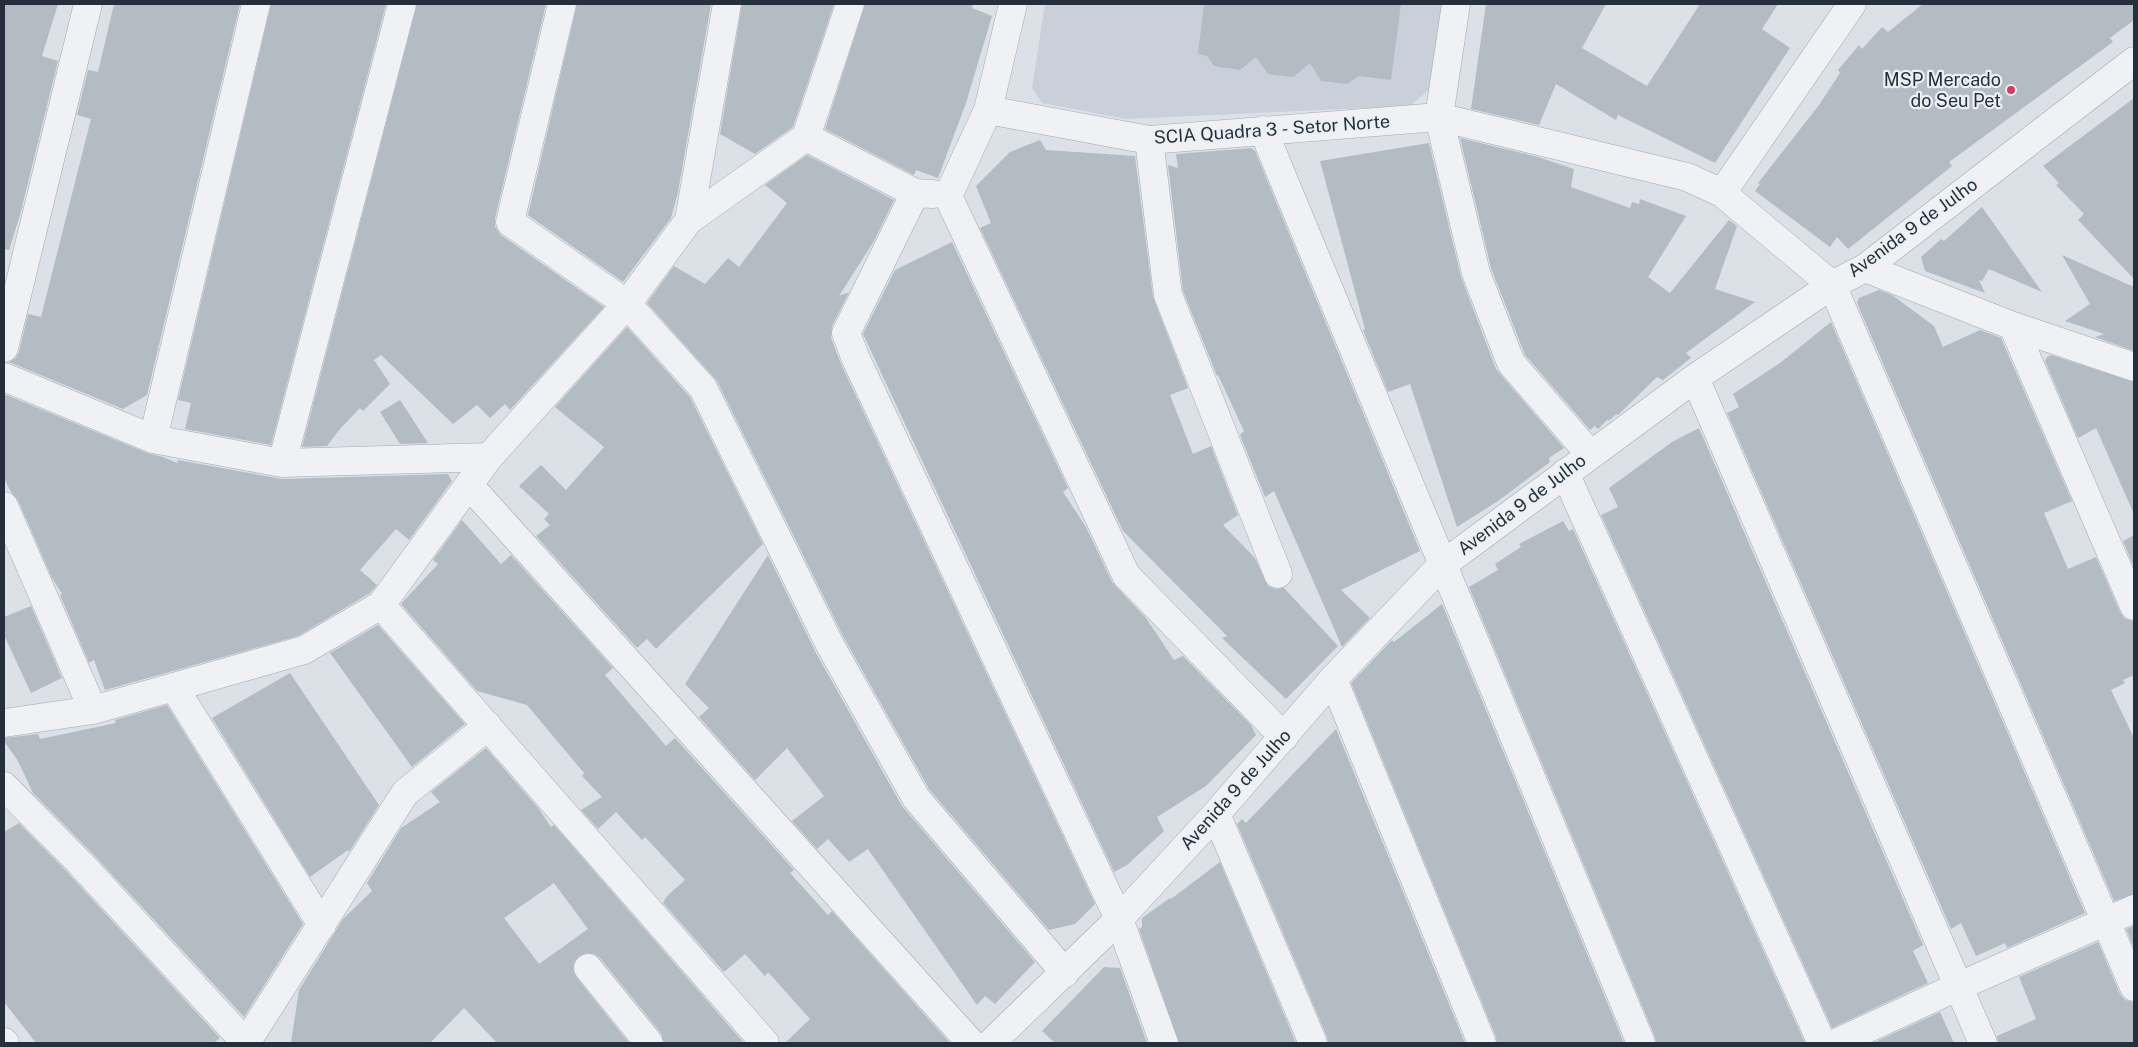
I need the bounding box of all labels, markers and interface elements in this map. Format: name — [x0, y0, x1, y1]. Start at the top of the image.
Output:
place label: MSP Mercado do Seu Pet — [1884, 69, 2001, 112]
marker: MSP Mercado do Seu Pet — [2005, 84, 2017, 96]
street label: SCIA Quadra 3 - Setor Norte — [1153, 111, 1391, 149]
street label: Avenida 9 de Julho — [1844, 174, 1982, 282]
street label: Avenida 9 de Julho — [1454, 450, 1590, 560]
street label: Avenida 9 de Julho — [1176, 725, 1296, 855]

